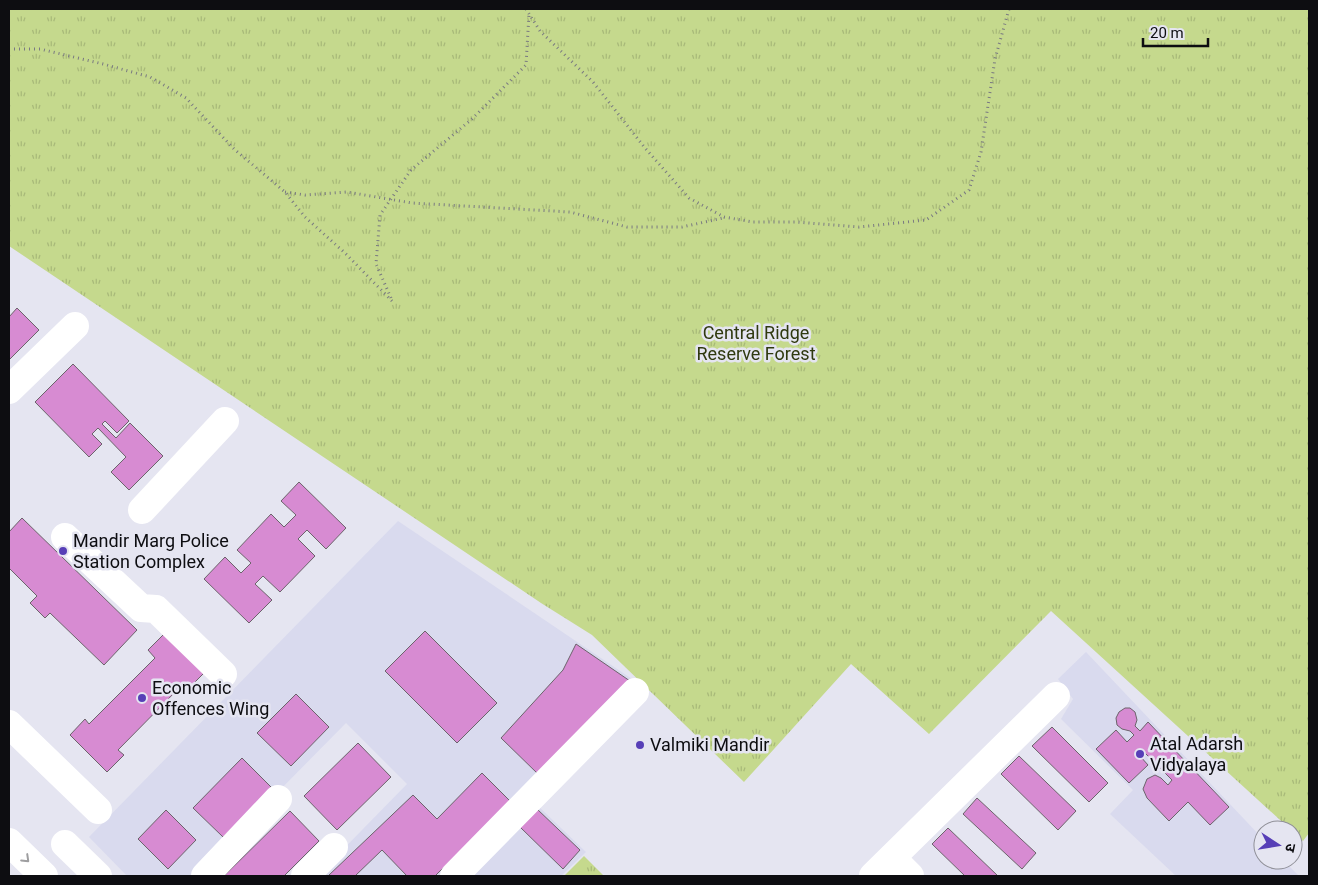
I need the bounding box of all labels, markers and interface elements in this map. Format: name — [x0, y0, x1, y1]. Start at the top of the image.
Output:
scale bar — [1143, 15, 1208, 47]
text: 20 m — [1150, 24, 1184, 42]
park label: Central Ridge Reserve Forest — [696, 322, 816, 364]
place label: Mandir Marg Police Station Complex — [73, 530, 229, 572]
marker: Mandir Marg Police Station Complex — [57, 545, 69, 557]
place label: Economic Offences Wing — [152, 677, 269, 719]
marker: Economic Offences Wing — [136, 692, 148, 704]
place label: Atal Adarsh Vidyalaya — [1150, 733, 1243, 775]
place label: Valmiki Mandir — [650, 734, 769, 755]
marker: Valmiki Mandir — [634, 739, 646, 751]
marker: Atal Adarsh Vidyalaya — [1134, 748, 1146, 760]
north arrow — [1253, 820, 1303, 870]
text: उ — [1282, 842, 1299, 854]
one-way arrow — [21, 853, 30, 862]

